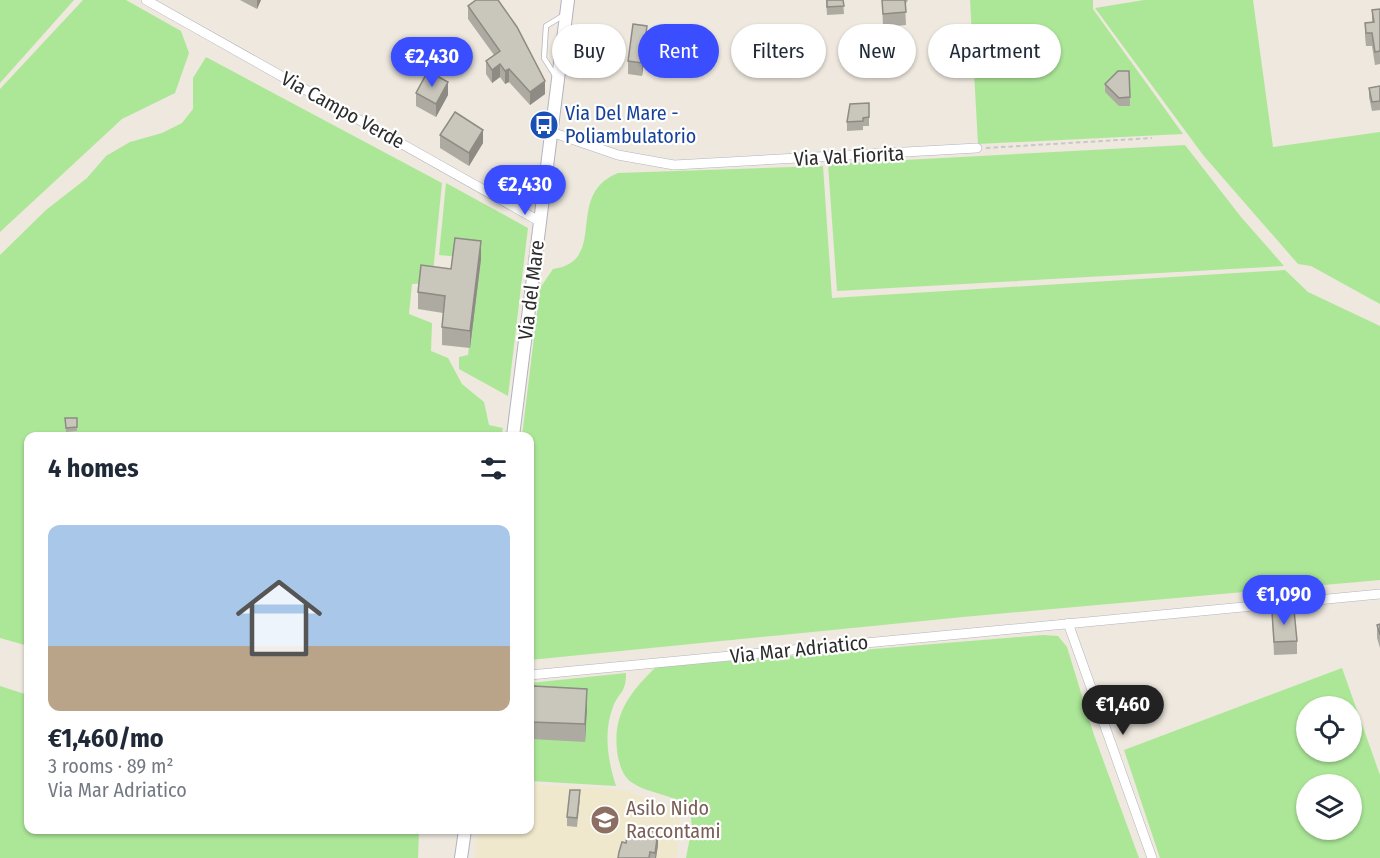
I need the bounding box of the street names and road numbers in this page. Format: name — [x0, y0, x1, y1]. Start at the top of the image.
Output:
street label: Via Campo Verde — [277, 66, 409, 154]
street label: Via Val Fiorita — [793, 141, 905, 171]
street label: Via del Mare — [513, 239, 549, 341]
street label: Via Mar Adriatico — [729, 630, 869, 668]

